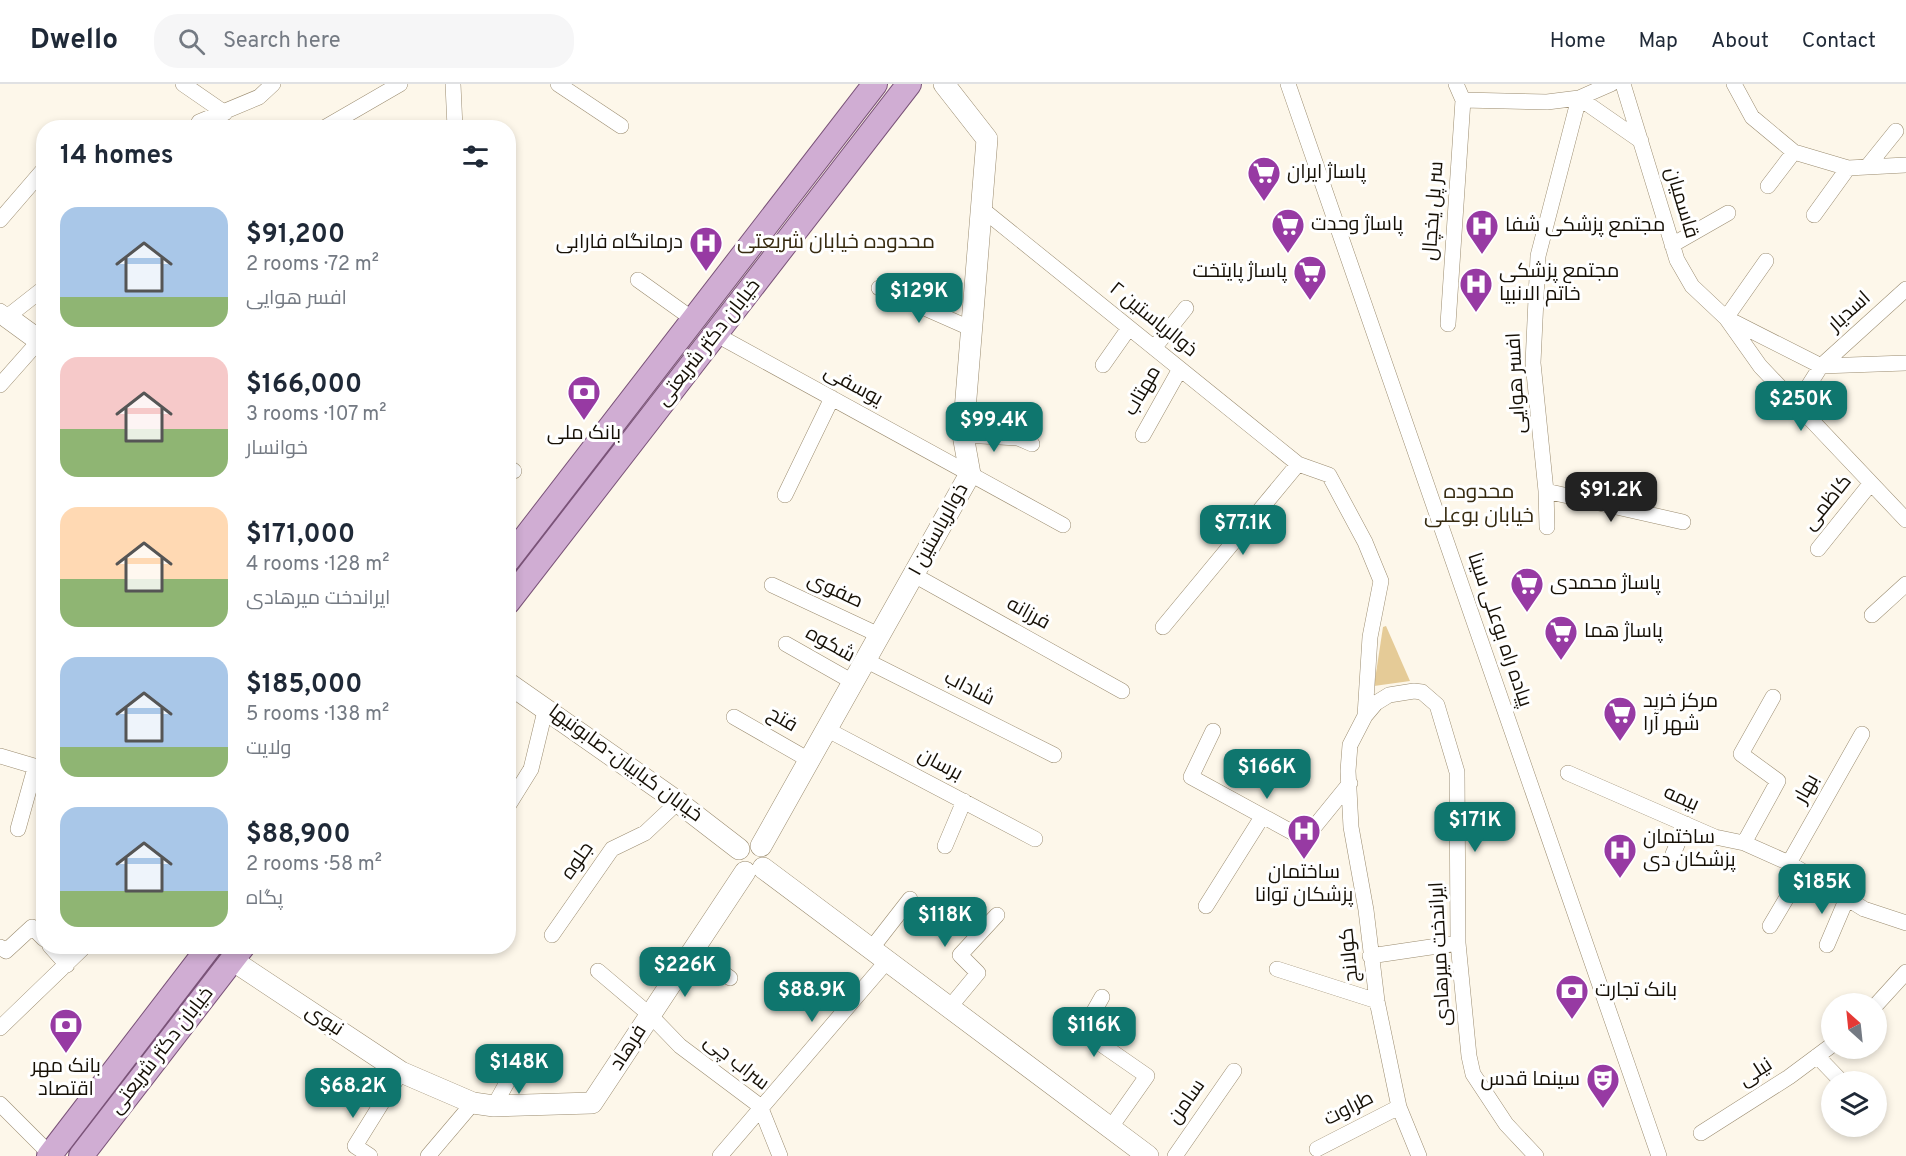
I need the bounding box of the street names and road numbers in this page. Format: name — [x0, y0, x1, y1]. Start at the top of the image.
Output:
street label: سر پل یخچال — [1418, 160, 1450, 262]
street label: قاسمیان — [1658, 164, 1704, 242]
street label: خیابان دکتر شریعتی — [651, 274, 767, 412]
street label: ذوالریاستین ۲ — [1104, 276, 1202, 364]
street label: اسدیار — [1822, 286, 1877, 339]
street label: افسر هوایی — [1501, 332, 1533, 434]
street label: یوسفی — [819, 359, 888, 413]
street label: مهتاب — [1118, 361, 1168, 421]
street label: کاظمی — [1798, 470, 1858, 536]
street label: ذوالریاستین ۱ — [903, 479, 975, 581]
street label: پیاده راه بوعلی سینا — [1460, 549, 1538, 711]
street label: صفوی — [803, 567, 867, 615]
street label: فرزانه — [1002, 592, 1054, 636]
street label: شکوه — [801, 621, 859, 669]
street label: شاداب — [939, 665, 999, 713]
street label: خیابان کبابیان-صابونیها — [543, 699, 707, 829]
street label: فتح — [762, 701, 802, 739]
street label: برسان — [913, 742, 967, 788]
street label: بهار — [1788, 770, 1826, 809]
street label: بیمه — [1659, 780, 1703, 818]
street label: جلوه — [556, 837, 600, 885]
street label: ایراندخت میرهادی — [1424, 881, 1458, 1027]
street label: کولانج — [1334, 926, 1366, 984]
street label: خیابان دکتر شریعتی — [104, 982, 220, 1120]
street label: نبوی — [300, 999, 348, 1043]
street label: فرهاد — [605, 1020, 653, 1076]
street label: سراب چی — [698, 1029, 774, 1097]
street label: نیلی — [1734, 1053, 1778, 1093]
street label: سامن — [1162, 1074, 1212, 1130]
street label: طراوت — [1320, 1085, 1378, 1133]

